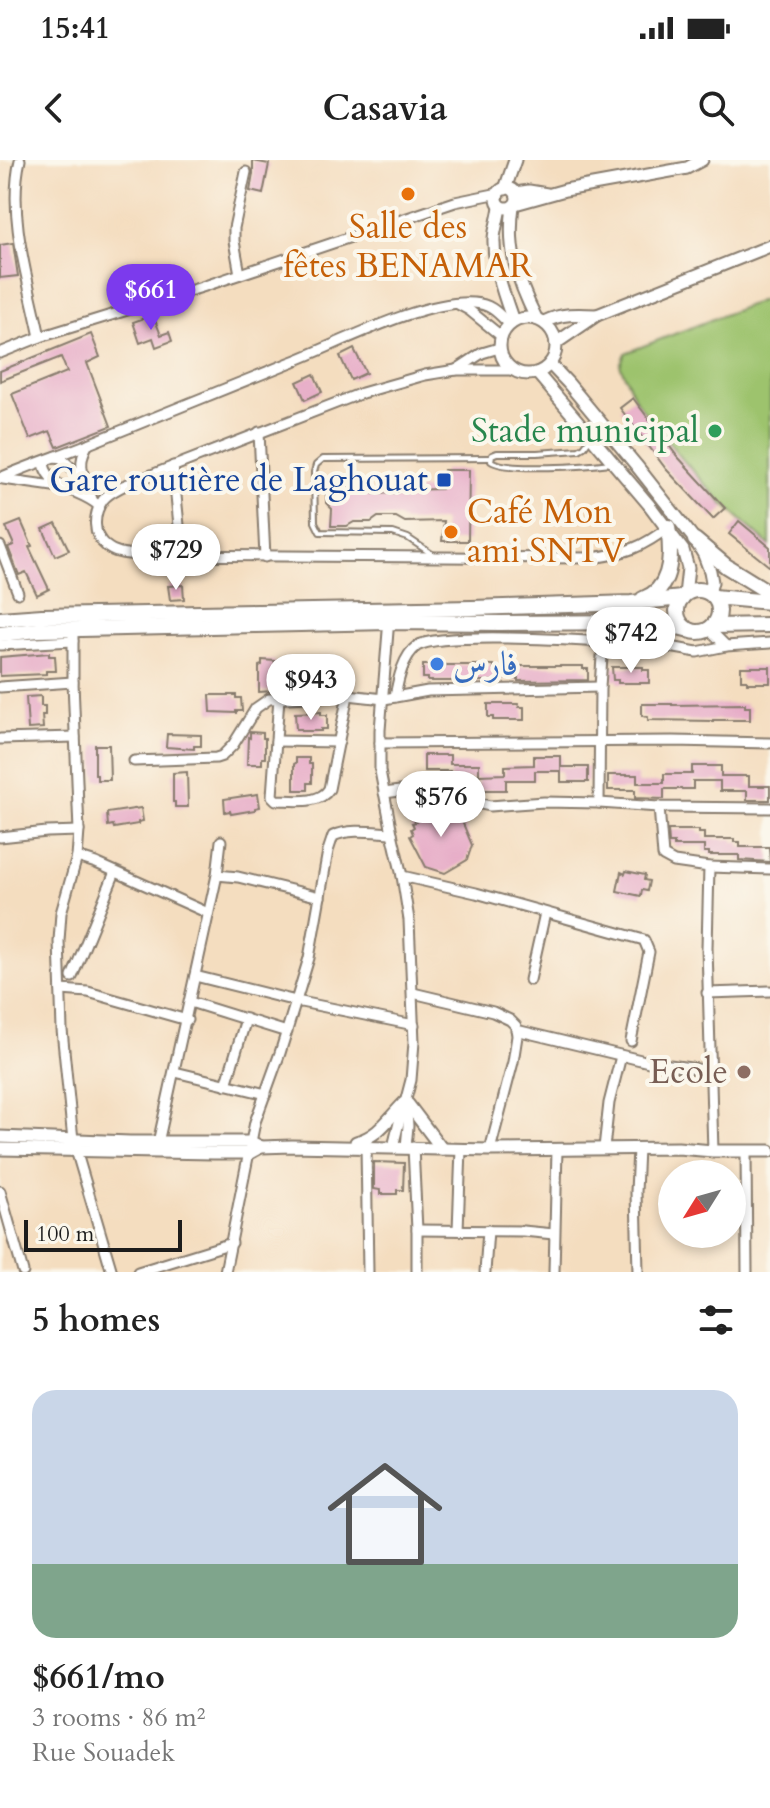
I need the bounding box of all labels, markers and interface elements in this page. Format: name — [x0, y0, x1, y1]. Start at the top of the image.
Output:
text: 15:41 — [40, 8, 110, 49]
text: Casavia — [322, 84, 448, 133]
icon: back — [32, 86, 76, 130]
icon: search — [694, 86, 738, 130]
marker: Salle des fêtes BENAMAR — [399, 185, 417, 203]
place label: Salle des fêtes BENAMAR — [283, 204, 533, 289]
pin: $661 — [104, 264, 198, 332]
text: $661 — [124, 272, 178, 307]
place label: Stade municipal — [471, 408, 699, 454]
marker: Stade municipal — [706, 422, 724, 440]
place label: Gare routière de Laghouat — [49, 457, 428, 503]
marker: Gare routière de Laghouat — [435, 471, 453, 489]
place label: Café Mon ami SNTV — [467, 489, 625, 574]
marker: Café Mon ami SNTV — [442, 523, 460, 541]
pin: $729 — [129, 524, 223, 592]
text: $729 — [149, 532, 203, 567]
pin: $742 — [584, 607, 678, 675]
text: $742 — [604, 615, 658, 650]
place label: فارس — [453, 641, 518, 687]
pin: $943 — [264, 654, 358, 722]
marker: فارس — [428, 655, 446, 673]
text: $943 — [284, 662, 338, 697]
pin: $576 — [394, 771, 488, 839]
text: $576 — [414, 779, 468, 814]
place label: Ecole — [649, 1049, 728, 1095]
marker: Ecole — [735, 1063, 753, 1081]
north arrow — [658, 1160, 746, 1248]
map controls — [658, 1160, 746, 1248]
scale bar — [24, 1216, 182, 1252]
text: 100 m — [36, 1219, 94, 1249]
text: 5 homes — [32, 1297, 160, 1343]
icon: filters — [694, 1298, 738, 1342]
icon: home — [313, 1442, 457, 1586]
text: $661/mo — [32, 1654, 165, 1700]
text: 3 rooms · 86 m² — [32, 1700, 205, 1735]
text: Rue Souadek — [32, 1735, 175, 1770]

